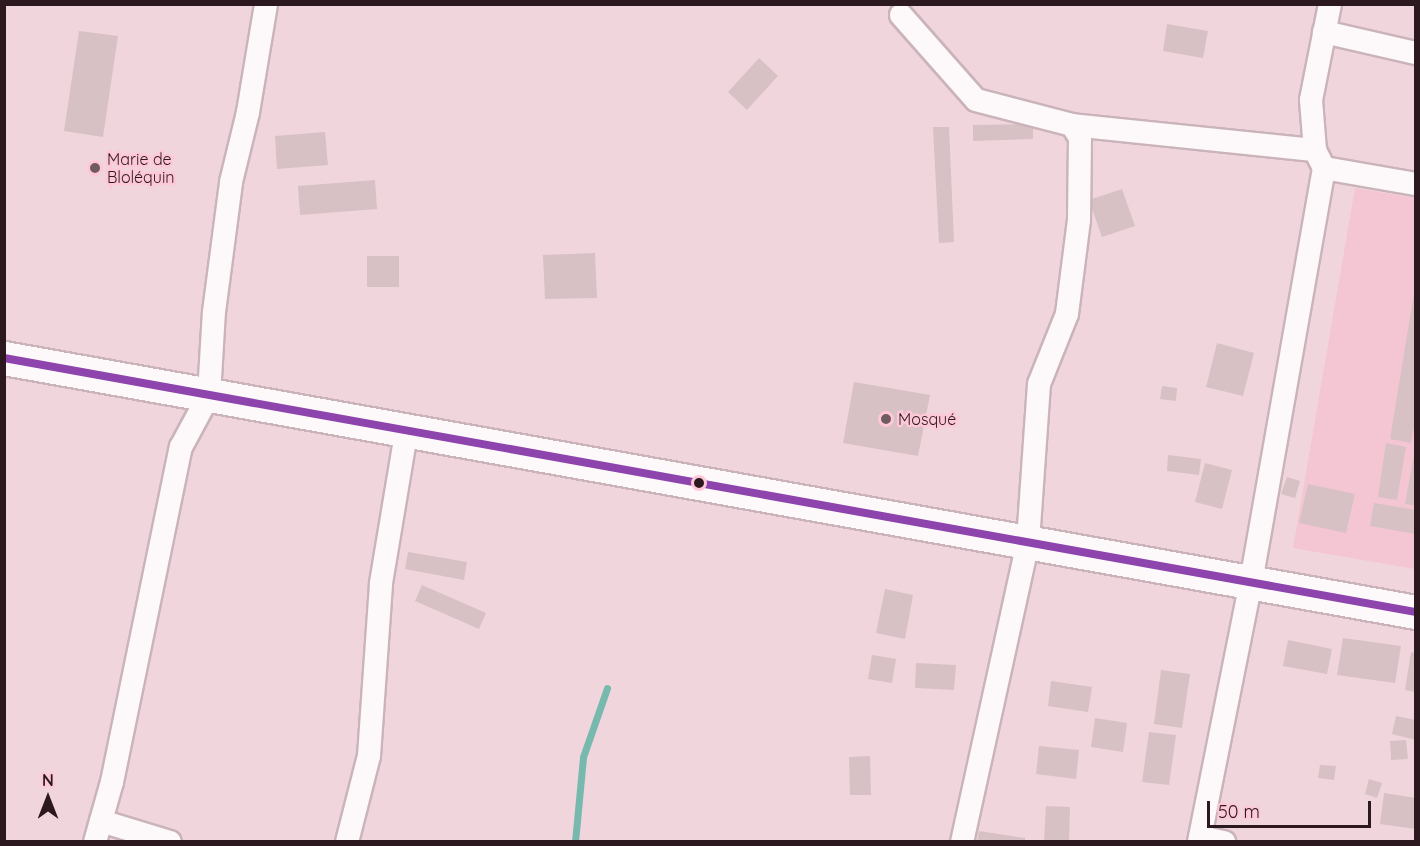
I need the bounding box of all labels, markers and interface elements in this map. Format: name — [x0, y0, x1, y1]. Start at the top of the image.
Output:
place label: Marie de Bloléquin — [107, 149, 175, 187]
marker: Marie de Bloléquin — [88, 161, 102, 175]
place label: Mosqué — [898, 409, 956, 429]
marker: Mosqué — [879, 412, 893, 426]
unlabelled marker — [693, 477, 705, 489]
north arrow — [18, 768, 78, 828]
text: N — [42, 770, 54, 790]
scale bar — [1210, 789, 1374, 827]
text: 50 m — [1218, 800, 1260, 823]

